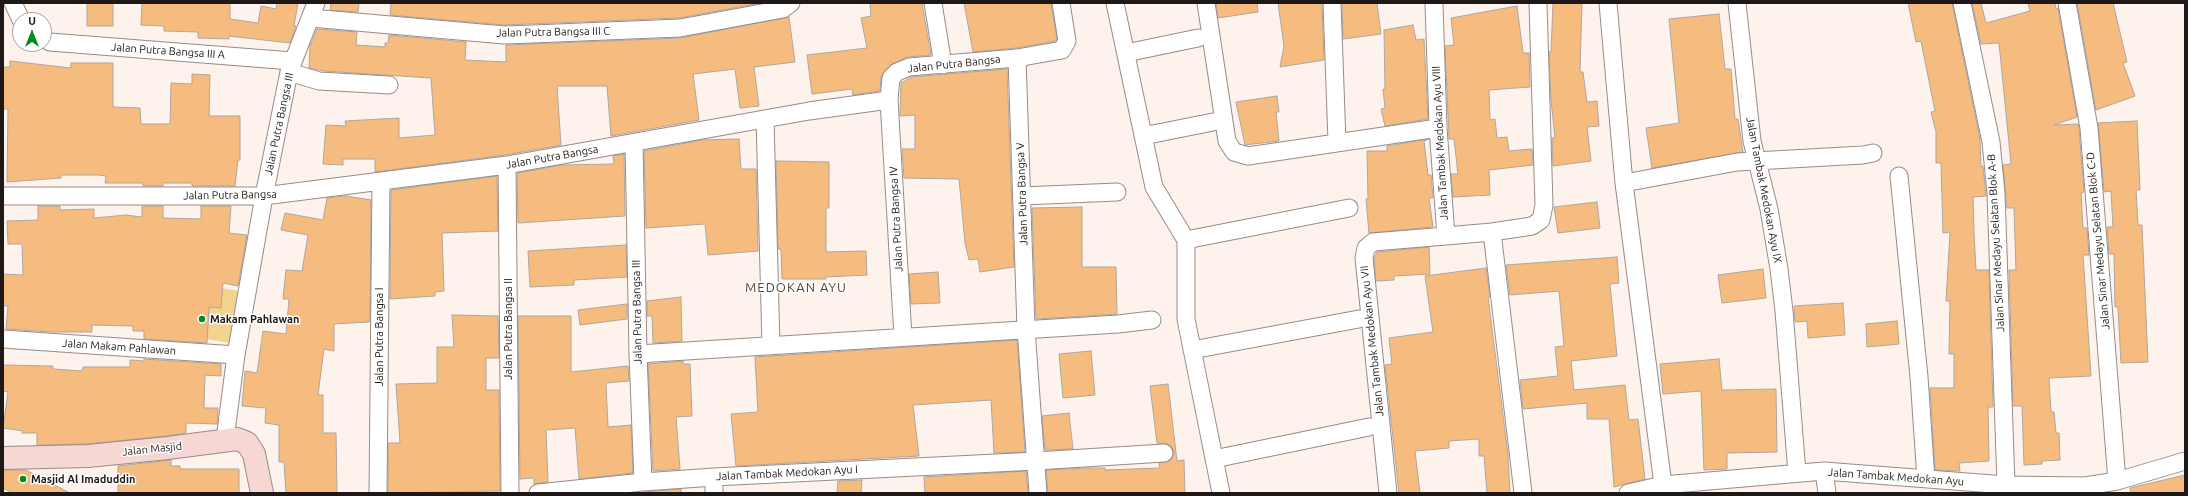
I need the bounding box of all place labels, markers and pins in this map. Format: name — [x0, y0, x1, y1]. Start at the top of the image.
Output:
place label: Makam Pahlawan — [210, 312, 299, 326]
marker: Makam Pahlawan — [197, 314, 207, 324]
place label: Masjid Al Imaduddin — [31, 472, 135, 486]
marker: Masjid Al Imaduddin — [18, 474, 28, 484]

